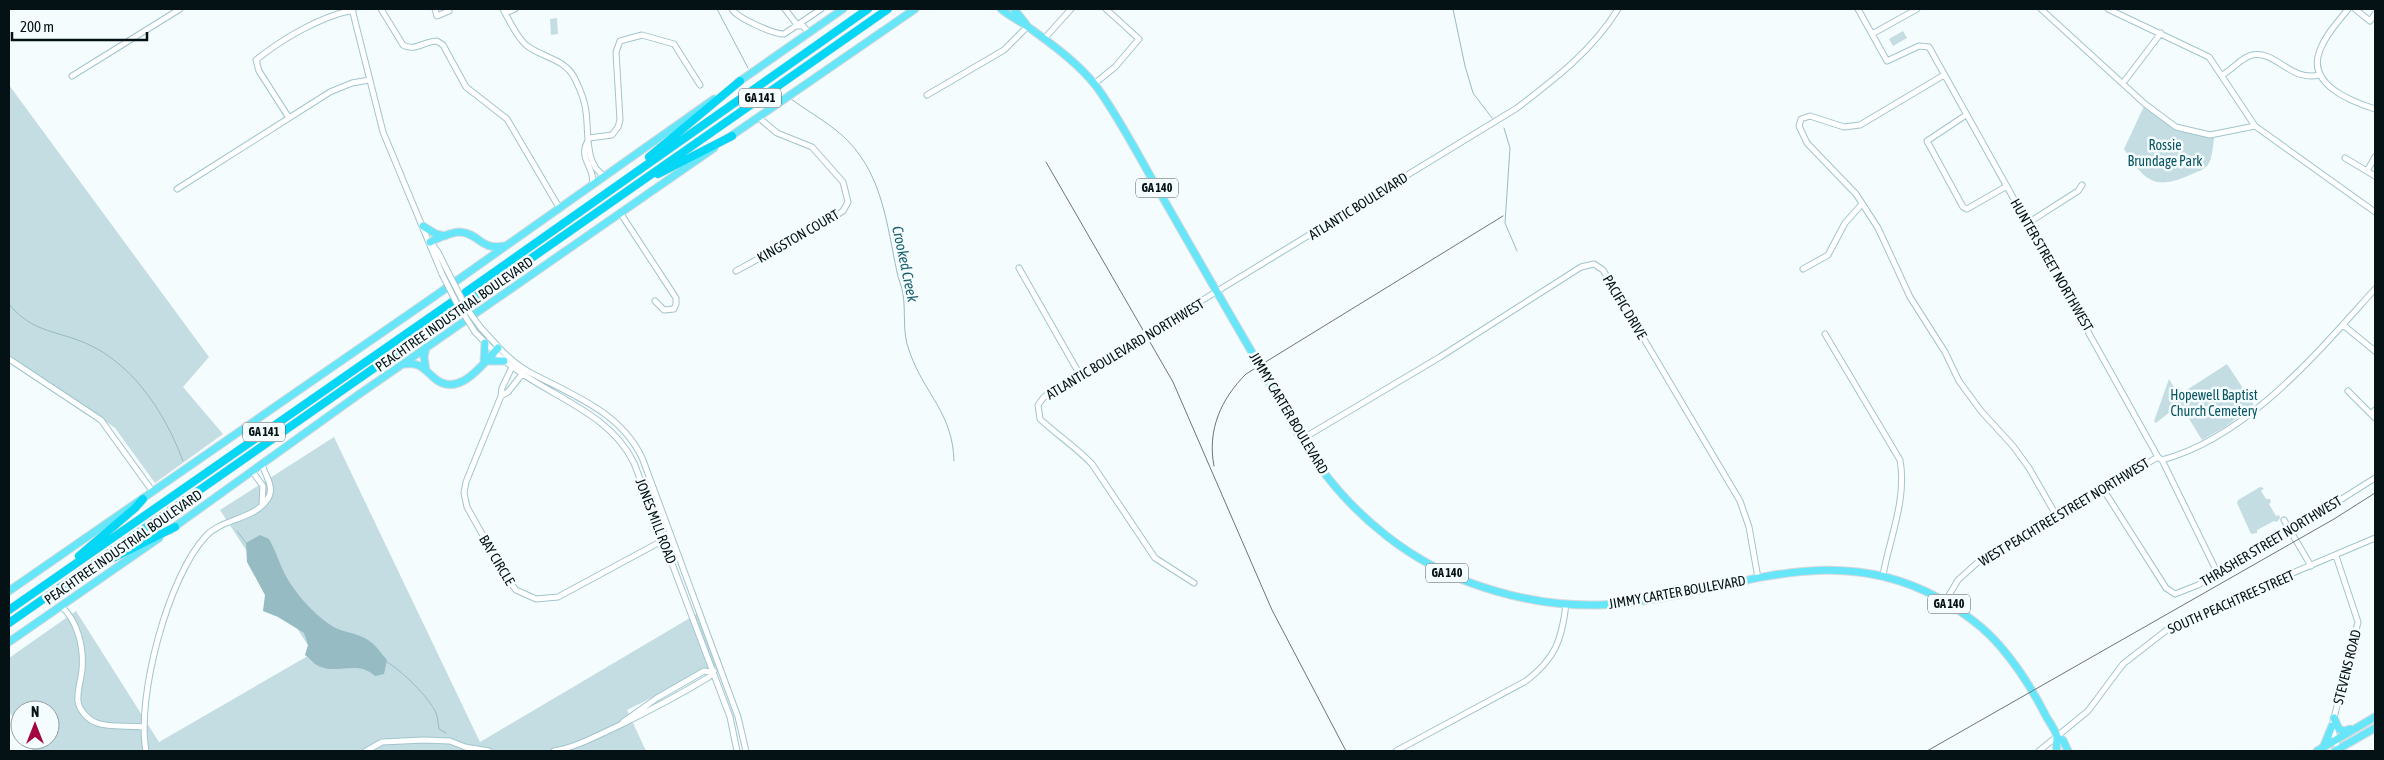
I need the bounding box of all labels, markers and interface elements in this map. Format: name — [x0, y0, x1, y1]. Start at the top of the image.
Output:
scale bar — [12, 10, 148, 42]
text: 200 m — [20, 18, 54, 35]
road number: GA 141 — [739, 89, 781, 108]
park label: Rossie Brundage Park — [2128, 137, 2202, 169]
street label: ATLANTIC BOULEVARD — [1306, 169, 1411, 243]
road number: GA 140 — [1136, 178, 1178, 198]
street label: HUNTER STREET NORTHWEST — [2007, 196, 2097, 334]
street label: KINGSTON COURT — [754, 206, 842, 266]
water label: Crooked Creek — [889, 224, 922, 304]
street label: PEACHTREE INDUSTRIAL BOULEVARD — [372, 253, 536, 375]
street label: PACIFIC DRIVE — [1600, 272, 1650, 342]
street label: ATLANTIC BOULEVARD NORTHWEST — [1043, 295, 1207, 403]
street label: JIMMY CARTER BOULEVARD — [1246, 349, 1332, 477]
park label: Hopewell Baptist Church Cemetery — [2170, 387, 2258, 419]
road number: GA 141 — [243, 422, 285, 442]
street label: WEST PEACHTREE STREET NORTHWEST — [1976, 455, 2152, 569]
street label: JONES MILL ROAD — [632, 476, 680, 566]
street label: PEACHTREE INDUSTRIAL BOULEVARD — [41, 486, 205, 608]
street label: THRASHER STREET NORTHWEST — [2197, 492, 2345, 590]
street label: BAY CIRCLE — [476, 532, 518, 588]
road number: GA 140 — [1426, 564, 1468, 582]
street label: SOUTH PEACHTREE STREET — [2165, 567, 2297, 637]
street label: JIMMY CARTER BOULEVARD — [1607, 572, 1747, 612]
road number: GA 140 — [1928, 594, 1970, 614]
street label: STEVENS ROAD — [2330, 628, 2364, 706]
north arrow — [10, 700, 60, 750]
text: N — [31, 704, 39, 720]

